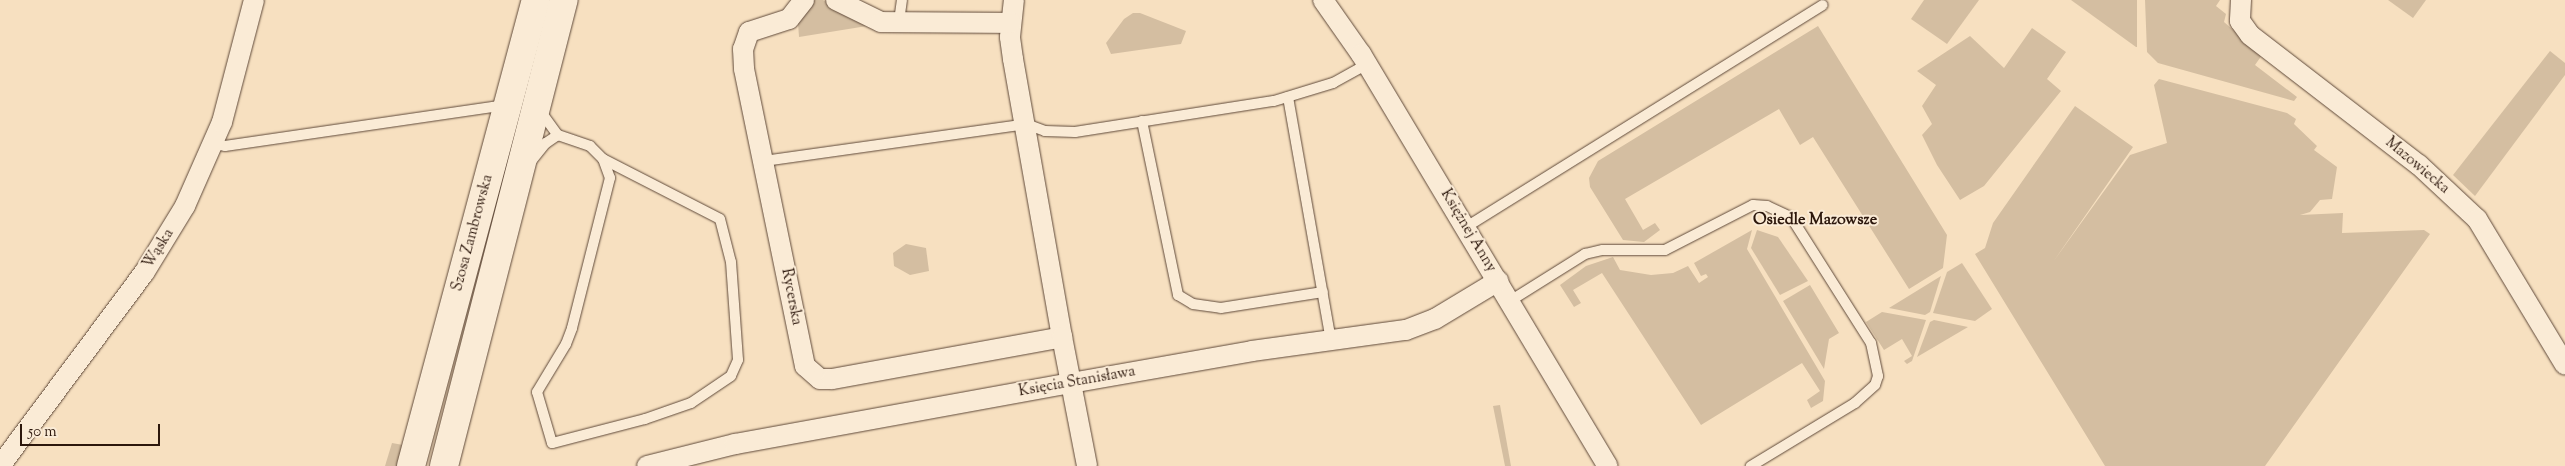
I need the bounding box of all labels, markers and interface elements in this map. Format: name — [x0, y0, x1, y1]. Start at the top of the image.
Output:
street label: Mazowiecka — [2381, 134, 2453, 198]
street label: Szosa Zambrowska — [449, 173, 497, 293]
street label: Księżnej Anny — [1436, 186, 1500, 276]
district label: Osiedle Mazowsze — [1753, 211, 1877, 231]
street label: Wąska — [140, 226, 178, 272]
street label: Rycerska — [777, 267, 805, 327]
street label: Księcia Stanisława — [1017, 363, 1137, 401]
scale bar — [22, 414, 162, 446]
text: 50 m — [28, 422, 57, 443]

